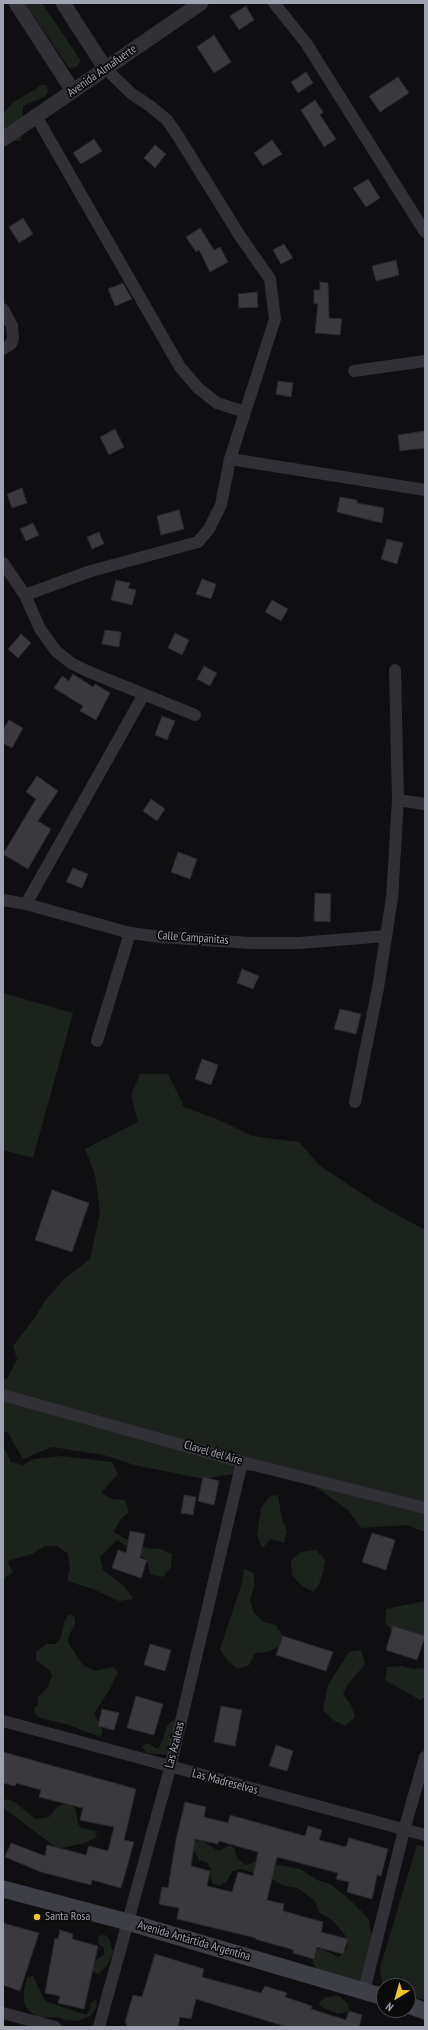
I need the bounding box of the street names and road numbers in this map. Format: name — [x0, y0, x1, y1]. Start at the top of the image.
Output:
street label: Avenida Almafuerte — [65, 42, 139, 100]
street label: Calle Campanitas — [157, 928, 229, 948]
street label: Clavel del Aire — [182, 1438, 244, 1468]
street label: Las Azaleas — [162, 1720, 188, 1770]
street label: Las Madreselvas — [191, 1766, 259, 1798]
street label: Avenida Antártida Argentina — [136, 1918, 252, 1964]

